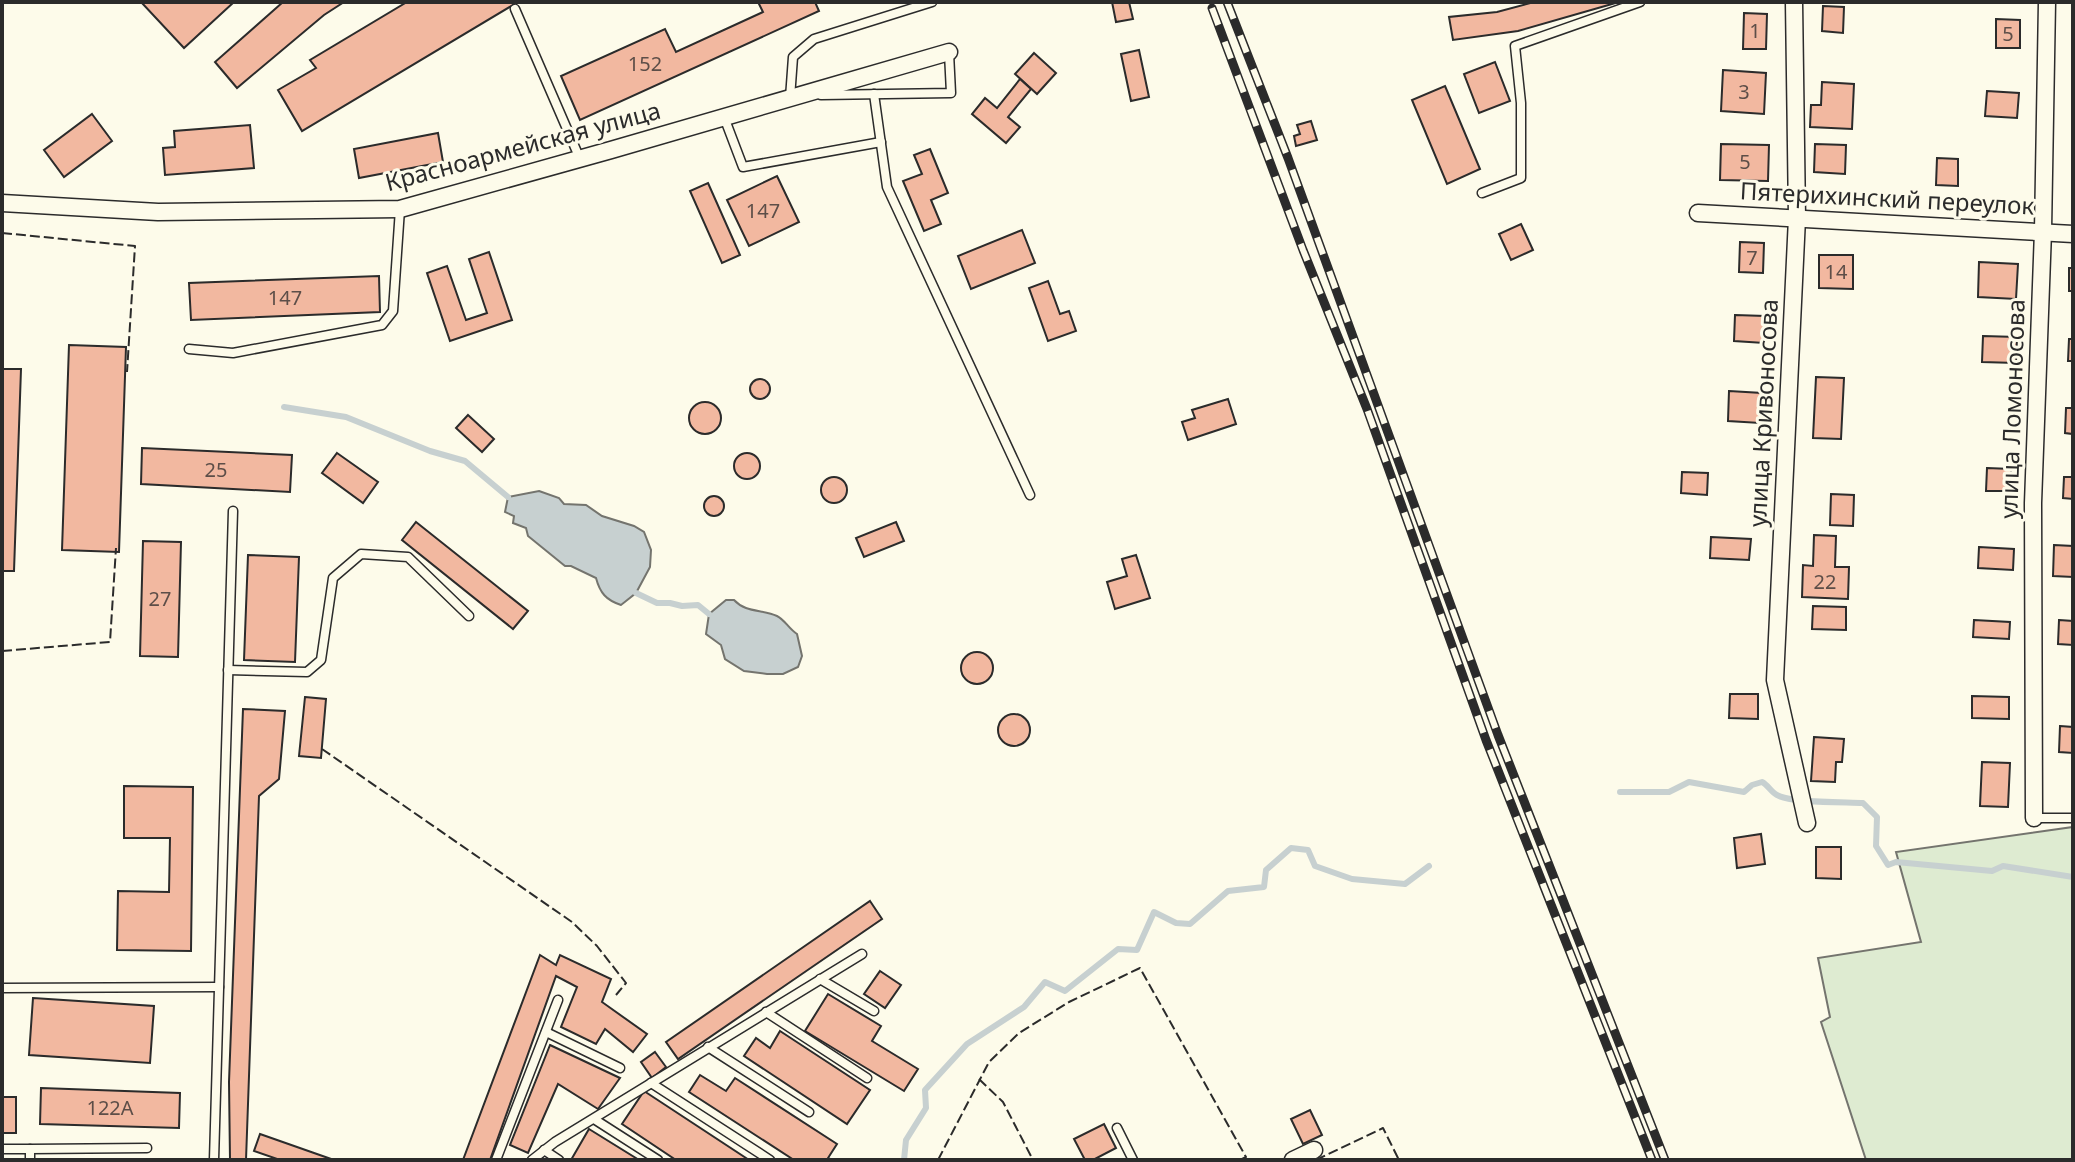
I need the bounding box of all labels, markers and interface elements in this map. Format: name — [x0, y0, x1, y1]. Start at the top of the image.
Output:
house number: 1 — [1749, 17, 1761, 44]
house number: 5 — [2002, 20, 2014, 47]
house number: 152 — [628, 50, 662, 77]
house number: 3 — [1738, 78, 1750, 105]
street label: Красноармейская улица — [381, 93, 664, 198]
house number: 5 — [1739, 148, 1751, 175]
street label: Пятерихинский переулок — [1739, 173, 2035, 222]
house number: 147 — [746, 197, 780, 224]
house number: 7 — [1746, 244, 1758, 271]
house number: 14 — [1825, 258, 1848, 285]
house number: 147 — [268, 284, 302, 311]
street label: улица Кривоносова — [1740, 298, 1785, 528]
street label: улица Ломоносова — [1991, 299, 2032, 519]
house number: 25 — [205, 456, 227, 483]
house number: 22 — [1814, 568, 1836, 595]
house number: 27 — [149, 585, 171, 612]
house number: 122А — [86, 1094, 134, 1121]

